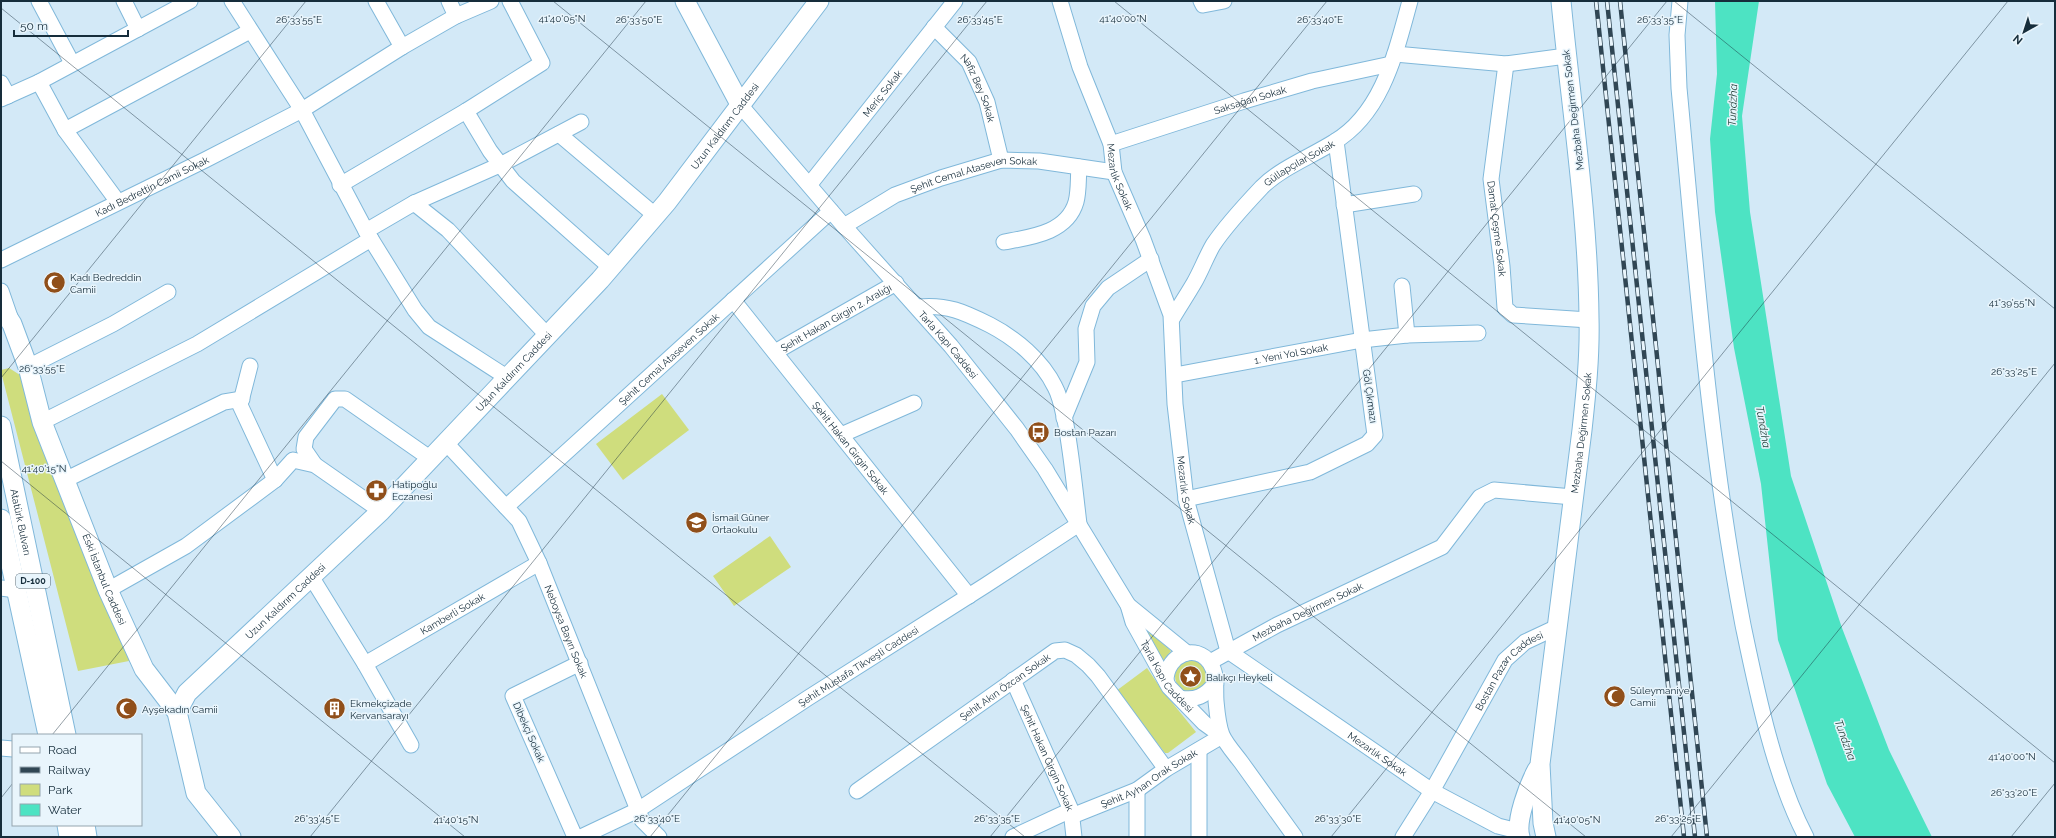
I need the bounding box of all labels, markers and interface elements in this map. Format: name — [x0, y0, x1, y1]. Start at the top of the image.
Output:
scale bar — [14, 12, 128, 38]
north arrow — [2004, 12, 2044, 52]
text: 41°40'05"N — [539, 13, 585, 24]
text: 41°40'00"N — [1099, 13, 1147, 24]
text: 26°33'55"E — [276, 14, 322, 25]
text: 26°33'50"E — [616, 14, 662, 25]
text: 26°33'45"E — [957, 14, 1003, 25]
text: 26°33'40"E — [1297, 14, 1343, 25]
text: 26°33'35"E — [1637, 14, 1683, 25]
text: 50 m — [20, 19, 48, 33]
text: N — [2011, 32, 2025, 47]
street label: Mezbaha Değirmen Sokak — [1560, 48, 1586, 171]
street label: Nafiz Bey Sokak — [958, 51, 997, 124]
street label: Meriç Sokak — [860, 67, 904, 119]
street label: Uzun Kaldırım Caddesi — [688, 81, 761, 171]
street label: Saksağan Sokak — [1212, 83, 1288, 116]
water label: Tundzha — [1726, 83, 1740, 126]
street label: Güllapçılar Sokak — [1262, 137, 1337, 188]
street label: Mezarlık Sokak — [1105, 143, 1135, 212]
street label: Kadı Bedrettin Camii Sokak — [93, 153, 211, 218]
street label: Şehit Cemal Ataseven Sokak — [909, 154, 1038, 194]
street label: Damat Çeşme Sokak — [1486, 180, 1508, 278]
mosque icon: Kadı Bedreddin Camii — [41, 270, 67, 296]
place label: Kadı Bedreddin Camii — [70, 272, 141, 295]
street label: Şehit Hakan Girgin 2. Aralığı — [778, 281, 893, 353]
text: 41°39'55"N — [1989, 297, 2035, 308]
street label: Tarla Kapı Caddesi — [917, 308, 980, 381]
street label: Şehit Cemal Ataseven Sokak — [616, 310, 721, 407]
street label: Uzun Kaldırım Caddesi — [473, 329, 554, 413]
street label: 1. Yeni Yol Sokak — [1253, 341, 1329, 366]
text: 26°33'55"E — [19, 363, 65, 374]
text: 26°33'25"E — [1991, 366, 2037, 377]
street label: Göl Çıkmazı — [1361, 368, 1379, 424]
street label: Mezbaha Değirmen Sokak — [1569, 371, 1593, 494]
street label: Şehit Hakan Girgin Sokak — [811, 399, 892, 497]
water label: Tundzha — [1753, 405, 1773, 449]
bus stop icon: Bostan Pazarı — [1026, 419, 1052, 445]
place label: Bostan Pazarı — [1054, 427, 1116, 438]
street label: Mezarlık Sokak — [1176, 455, 1198, 526]
text: 41°40'15"N — [21, 463, 67, 474]
pharmacy icon: Hatipoğlu Eczanesi — [364, 477, 390, 503]
place label: Hatipoğlu Eczanesi — [392, 479, 437, 502]
street label: Atatürk Bulvarı — [9, 488, 34, 556]
school or university icon: İsmail Güner Ortaokulu — [683, 510, 709, 536]
place label: İsmail Güner Ortaokulu — [712, 512, 770, 535]
street label: Eski İstanbul Caddesi — [81, 532, 129, 626]
street label: Uzun Kaldırım Caddesi — [243, 561, 327, 641]
road number: D-100 — [16, 574, 50, 588]
street label: Mezbaha Değirmen Sokak — [1251, 579, 1365, 643]
street label: Neboysa Bayırı Sokak — [543, 583, 590, 680]
street label: Kamberli Sokak — [418, 590, 487, 636]
street label: Şehit Mustafa Tikveşli Caddesi — [796, 624, 920, 708]
street label: Bostan Pazarı Caddesi — [1473, 629, 1545, 712]
street label: Tarla Kapı Caddesi — [1139, 638, 1196, 714]
street label: Şehit Akın Özcan Sokak — [958, 650, 1053, 722]
place icon: Balıkçı Heykeli — [1178, 664, 1204, 690]
place label: Balıkçı Heykeli — [1206, 672, 1273, 683]
mosque icon: Süleymaniye Camii — [1601, 683, 1627, 709]
place label: Süleymaniye Camii — [1630, 685, 1690, 708]
mosque icon: Ayşekadın Camii — [113, 696, 139, 722]
building icon: Ekmekçizade Kervansarayı — [321, 696, 347, 722]
place label: Ekmekçizade Kervansarayı — [350, 698, 412, 721]
street label: Dibekçi Sokak — [511, 700, 547, 764]
street label: Şehit Hakan Girgin Sokak — [1019, 703, 1076, 813]
place label: Ayşekadın Camii — [142, 704, 218, 715]
water label: Tundzha — [1832, 718, 1859, 763]
street label: Mezarlık Sokak — [1346, 730, 1410, 778]
legend — [12, 734, 142, 826]
text: Road — [48, 743, 77, 757]
street label: Şehit Ayhan Orak Sokak — [1099, 746, 1199, 810]
text: 41°40'00"N — [1988, 751, 2036, 762]
text: Railway — [48, 763, 91, 777]
text: Park — [48, 783, 73, 797]
text: 26°33'20"E — [1991, 787, 2037, 798]
text: Water — [48, 803, 82, 817]
text: 26°33'45"E — [294, 813, 340, 824]
text: 26°33'40"E — [634, 813, 680, 824]
text: 26°33'35"E — [974, 813, 1020, 824]
text: 26°33'30"E — [1315, 813, 1361, 824]
text: 26°33'25"E — [1655, 813, 1701, 824]
text: 41°40'15"N — [433, 814, 479, 825]
text: 41°40'05"N — [1554, 814, 1600, 825]

